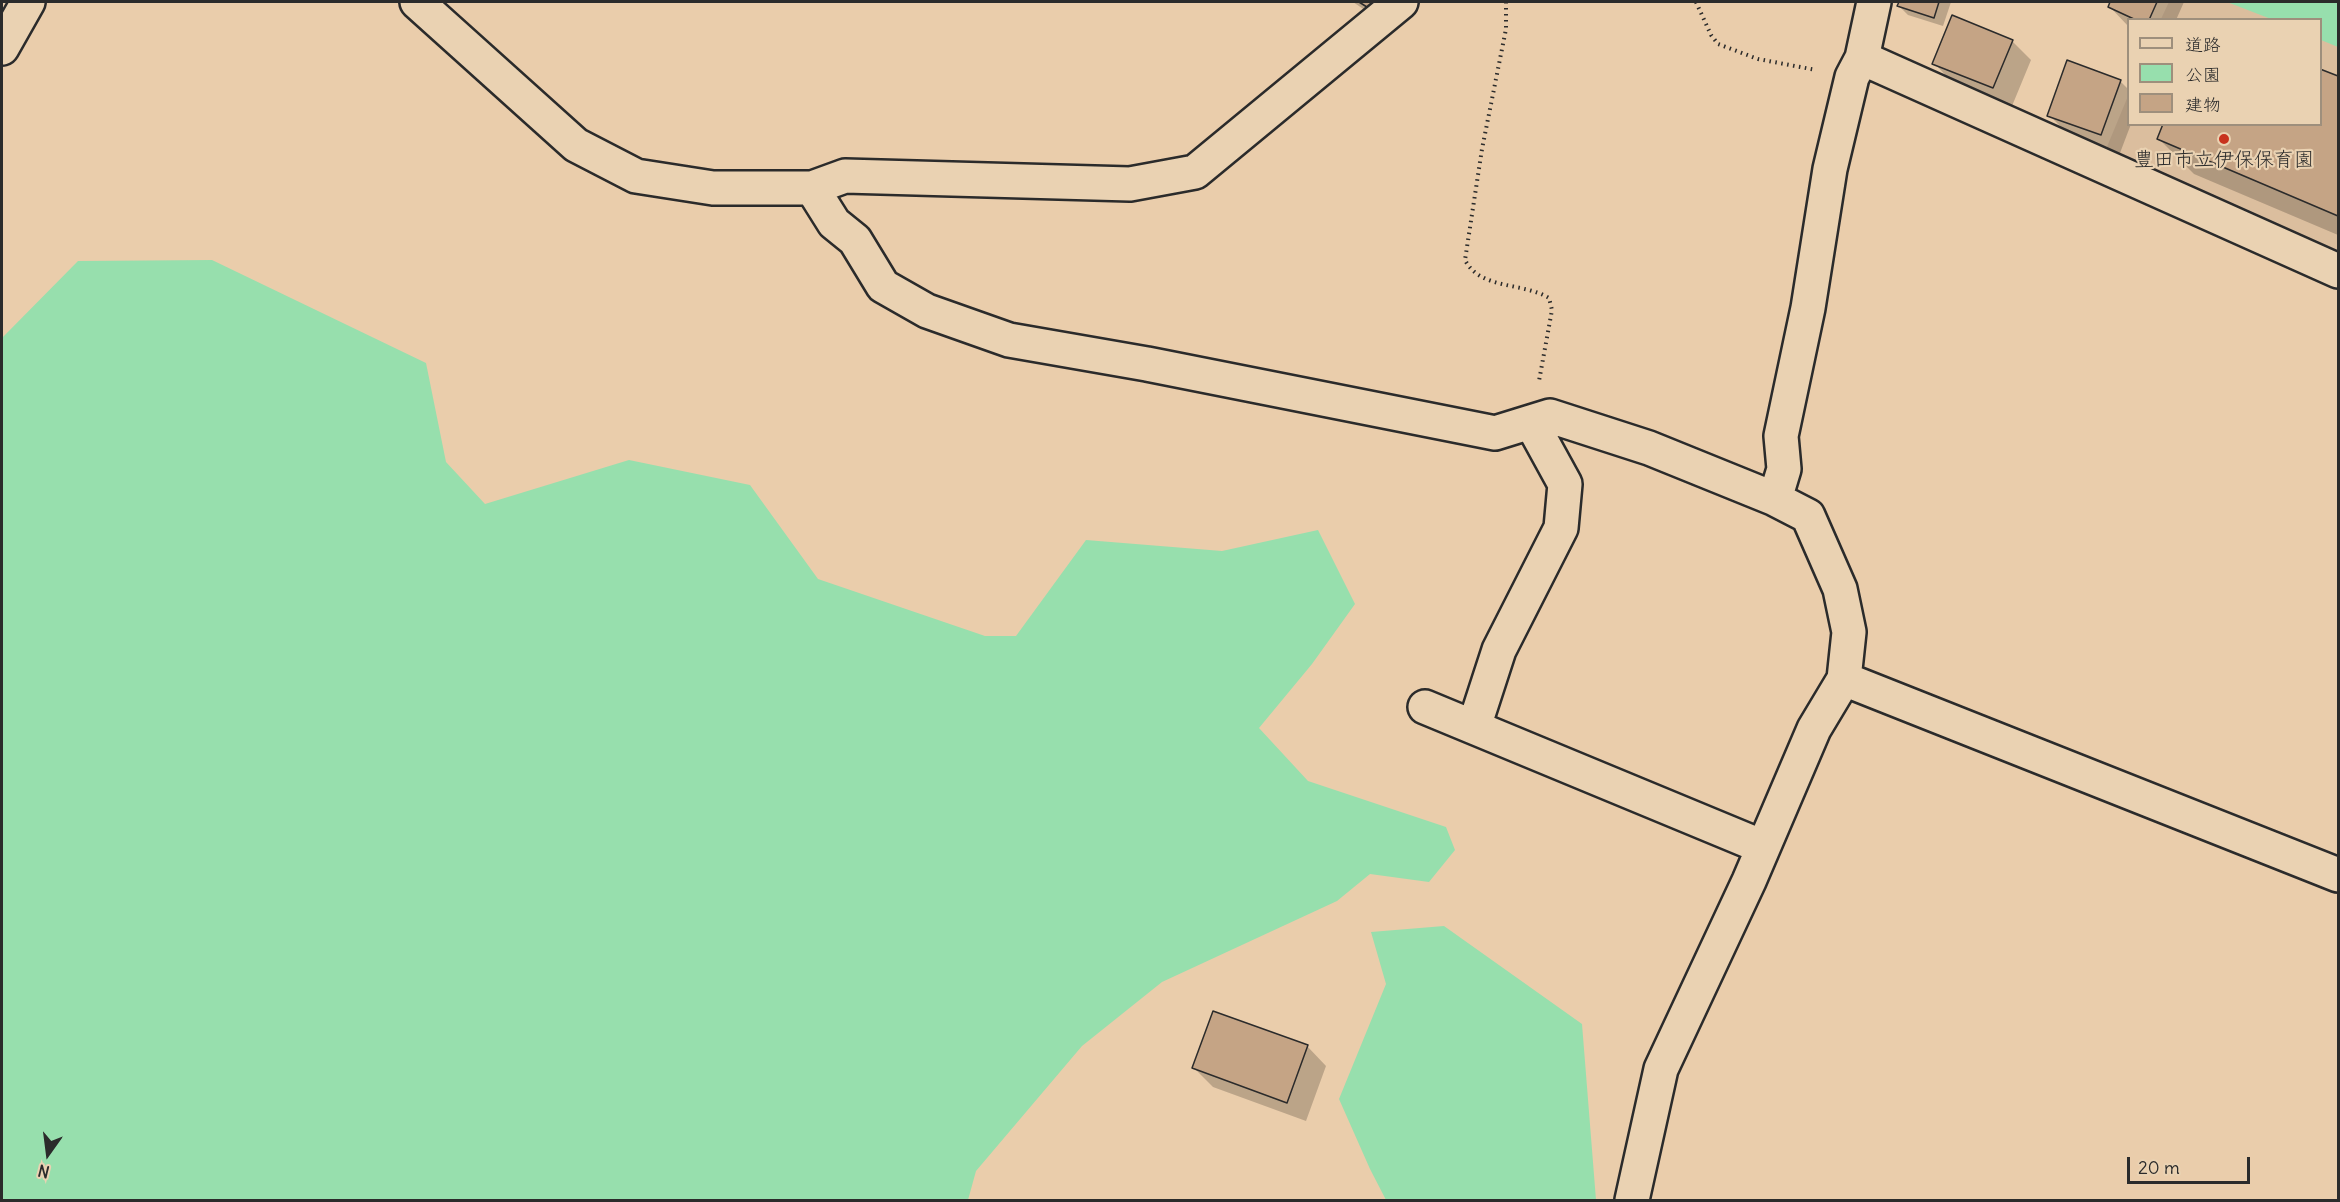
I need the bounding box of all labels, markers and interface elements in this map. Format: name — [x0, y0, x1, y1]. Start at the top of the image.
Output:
legend — [2127, 18, 2322, 126]
text: 道路 — [2185, 33, 2221, 56]
text: 公園 — [2185, 63, 2221, 86]
text: 建物 — [2185, 93, 2221, 116]
marker: 豊田市立伊保保育園 — [2217, 132, 2231, 146]
place label: 豊田市立伊保保育園 — [2134, 148, 2314, 172]
north arrow — [18, 1124, 78, 1184]
scale bar — [2130, 1145, 2253, 1183]
text: 20 m — [2138, 1156, 2180, 1179]
text: N — [36, 1160, 51, 1183]

